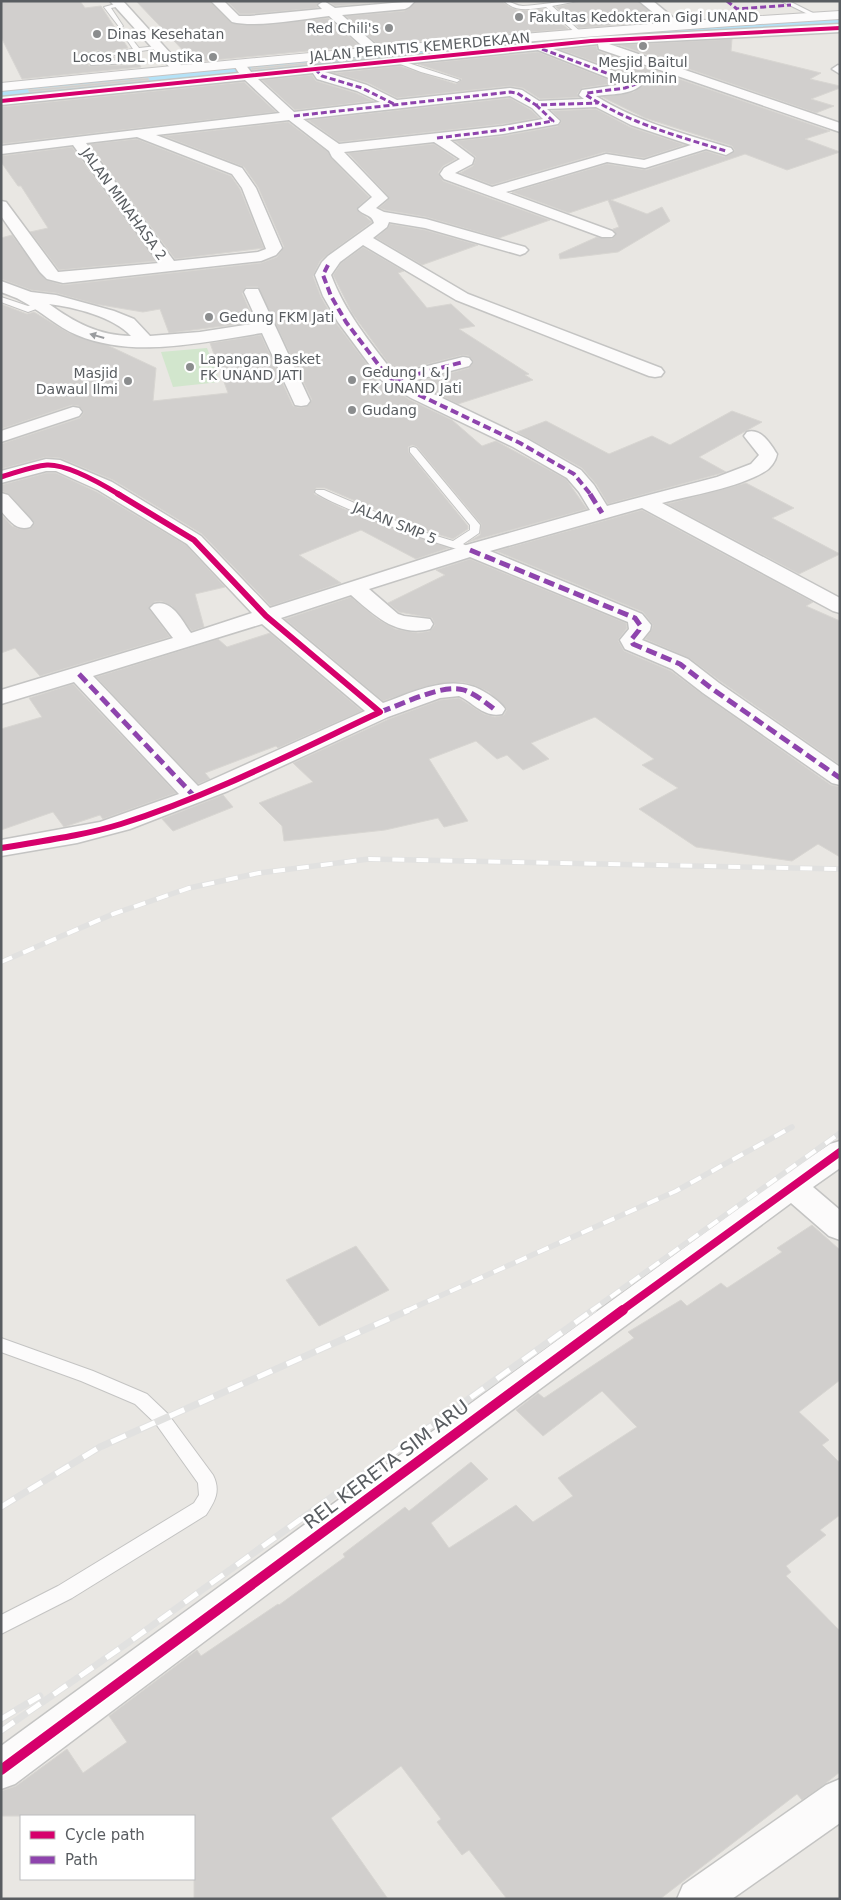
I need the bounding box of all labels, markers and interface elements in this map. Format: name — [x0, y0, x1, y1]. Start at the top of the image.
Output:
place label: Fakultas Kedokteran Gigi UNAND — [529, 9, 759, 25]
marker: Fakultas Kedokteran Gigi UNAND — [513, 11, 525, 23]
place label: Red Chili's — [306, 20, 379, 36]
marker: Red Chili's — [383, 22, 395, 34]
place label: Dinas Kesehatan — [107, 26, 224, 42]
marker: Dinas Kesehatan — [91, 28, 103, 40]
street label: JALAN PERINTIS KEMERDEKAAN — [308, 29, 531, 65]
marker: Mesjid Baitul Mukminin — [637, 40, 649, 52]
place label: Locos NBL Mustika — [72, 49, 203, 65]
marker: Locos NBL Mustika — [207, 51, 219, 63]
place label: Mesjid Baitul Mukminin — [598, 54, 688, 86]
street label: JALAN MINAHASA 2 — [77, 144, 170, 263]
place label: Gedung FKM Jati — [219, 309, 334, 325]
marker: Gedung FKM Jati — [203, 311, 215, 323]
one-way arrow — [89, 332, 104, 340]
place label: Lapangan Basket FK UNAND JATI — [200, 351, 321, 383]
marker: Lapangan Basket FK UNAND JATI — [184, 361, 196, 373]
place label: Gedung I & J FK UNAND Jati — [362, 364, 462, 396]
place label: Masjid Dawaul Ilmi — [36, 365, 118, 397]
marker: Gedung I & J FK UNAND Jati — [346, 374, 358, 386]
marker: Masjid Dawaul Ilmi — [122, 375, 134, 387]
place label: Gudang — [362, 402, 417, 418]
marker: Gudang — [346, 404, 358, 416]
street label: JALAN SMP 5 — [350, 499, 439, 547]
street label: REL KERETA SIM ARU — [299, 1395, 473, 1533]
legend — [20, 1815, 195, 1880]
text: Cycle path — [65, 1826, 145, 1844]
text: Path — [65, 1851, 98, 1869]

